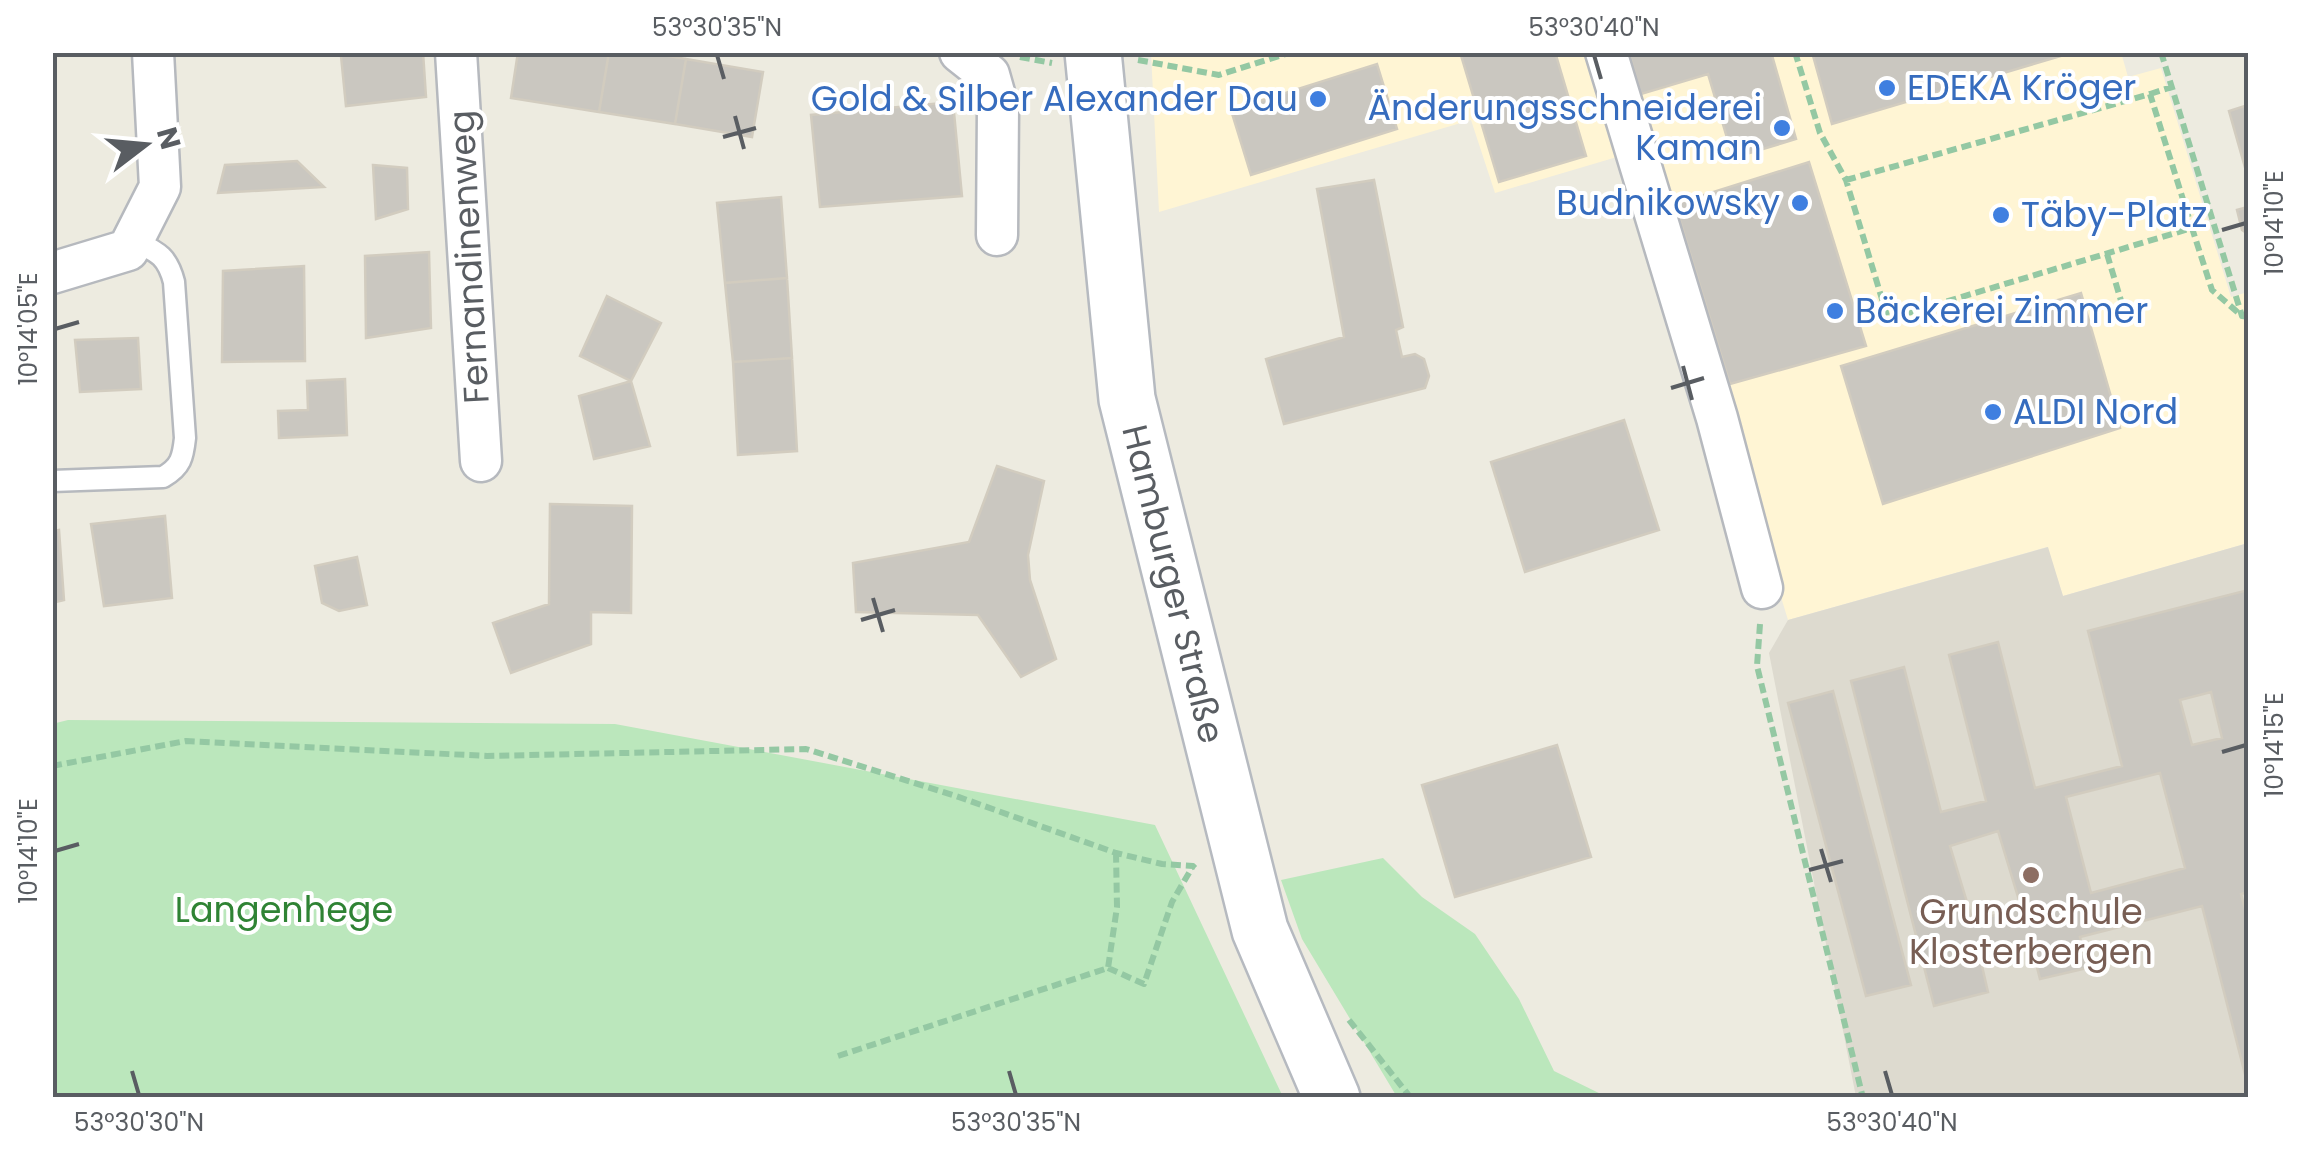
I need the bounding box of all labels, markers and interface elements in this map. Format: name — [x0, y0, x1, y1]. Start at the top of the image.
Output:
text: 53°30'35"N — [652, 10, 782, 45]
text: 53°30'40"N — [1528, 10, 1660, 45]
place label: EDEKA Kröger — [1907, 63, 2136, 112]
place label: Gold & Silber Alexander Dau — [811, 74, 1298, 123]
marker: EDEKA Kröger — [1876, 77, 1898, 99]
place label: Änderungsschneiderei Kaman — [1368, 83, 1762, 172]
marker: Gold & Silber Alexander Dau — [1307, 88, 1329, 110]
north arrow — [95, 95, 195, 195]
street label: Fernandinenweg — [436, 109, 501, 405]
marker: Änderungsschneiderei Kaman — [1771, 117, 1793, 139]
text: N — [147, 123, 190, 154]
text: 10°14'10"E — [2257, 170, 2292, 276]
place label: Budnikowsky — [1556, 178, 1780, 227]
place label: Täby-Platz — [2021, 190, 2207, 239]
marker: Budnikowsky — [1789, 192, 1811, 214]
marker: Täby-Platz — [1990, 204, 2012, 226]
text: 10°14'05"E — [11, 272, 46, 386]
place label: Bäckerei Zimmer — [1855, 286, 2148, 335]
marker: Bäckerei Zimmer — [1824, 300, 1846, 322]
place label: ALDI Nord — [2013, 387, 2178, 436]
marker: ALDI Nord — [1982, 401, 2004, 423]
street label: Hamburger Straße — [1110, 420, 1237, 748]
text: 10°14'15"E — [2257, 692, 2292, 798]
text: 10°14'10"E — [11, 798, 46, 904]
marker: Grundschule Klosterbergen — [2020, 864, 2042, 886]
park label: Langenhege — [175, 885, 393, 934]
place label: Grundschule Klosterbergen — [1909, 887, 2153, 976]
text: 53°30'30"N — [74, 1105, 204, 1140]
text: 53°30'35"N — [951, 1105, 1081, 1140]
text: 53°30'40"N — [1826, 1105, 1958, 1140]

